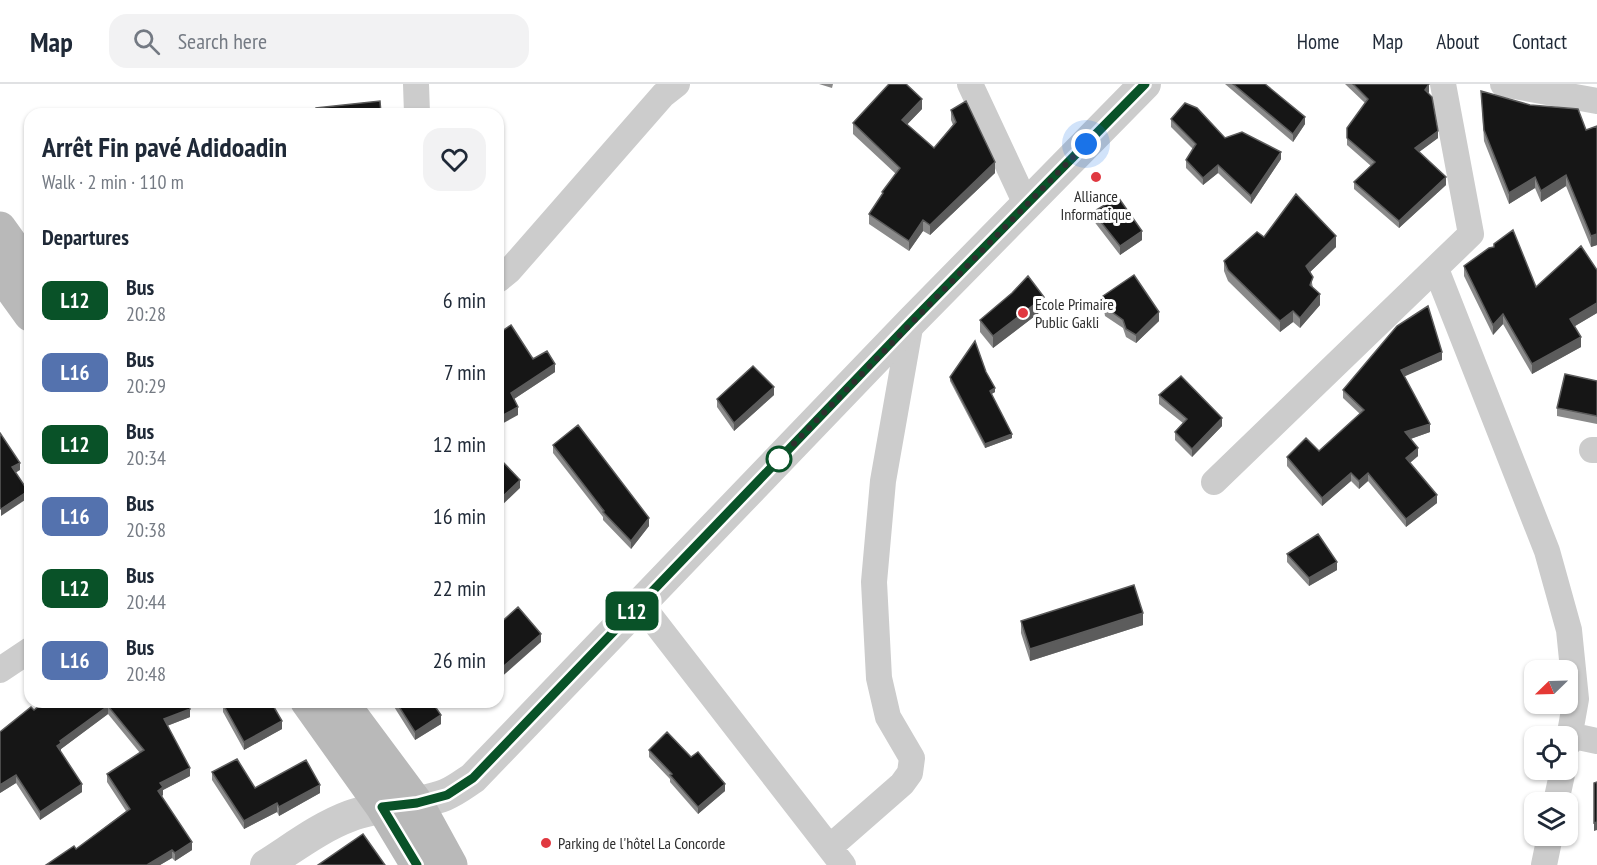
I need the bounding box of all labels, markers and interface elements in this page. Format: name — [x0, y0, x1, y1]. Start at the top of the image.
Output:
search box — [109, 14, 529, 68]
text: Map — [30, 23, 73, 60]
icon: search — [130, 25, 163, 58]
text: Search here — [178, 27, 267, 55]
text: Home — [1297, 28, 1339, 55]
text: Map — [1372, 28, 1403, 55]
text: About — [1436, 28, 1479, 55]
text: Contact — [1512, 28, 1567, 55]
text: Arrêt Fin pavé Adidoadin — [42, 128, 287, 165]
button: heart — [423, 128, 486, 191]
your location — [1071, 129, 1101, 159]
text: Walk · 2 min · 110 m — [42, 169, 184, 195]
marker: Alliance Informatique — [1089, 170, 1103, 184]
place label: Alliance Informatique — [1060, 186, 1132, 224]
text: Departures — [42, 223, 129, 251]
text: Bus — [126, 273, 154, 301]
text: 6 min — [443, 286, 486, 314]
text: L12 — [61, 287, 89, 314]
place label: Ecole Primaire Public Gakli — [1035, 294, 1114, 332]
text: 20:28 — [126, 301, 166, 327]
marker: Ecole Primaire Public Gakli — [1016, 306, 1030, 320]
text: Bus — [126, 345, 154, 373]
text: 7 min — [444, 358, 486, 386]
text: L16 — [61, 359, 89, 386]
text: 20:29 — [126, 373, 166, 399]
text: Bus — [126, 417, 154, 445]
text: 12 min — [433, 430, 486, 458]
text: L12 — [61, 431, 89, 458]
text: 20:34 — [126, 445, 166, 471]
unlabelled marker — [766, 446, 792, 472]
text: Bus — [126, 489, 154, 517]
text: 16 min — [433, 502, 486, 530]
text: L16 — [61, 503, 89, 530]
text: 20:38 — [126, 517, 166, 543]
text: Bus — [126, 561, 154, 589]
text: 22 min — [433, 574, 486, 602]
text: L12 — [61, 575, 89, 602]
text: 20:44 — [126, 589, 166, 615]
line badge: L12 — [598, 592, 666, 630]
text: L12 — [618, 598, 646, 625]
text: Bus — [126, 633, 154, 661]
text: 26 min — [433, 646, 486, 674]
text: L16 — [61, 647, 89, 674]
north arrow — [1524, 660, 1578, 714]
map controls — [1524, 660, 1578, 846]
text: 20:48 — [126, 661, 166, 687]
button: locate — [1524, 726, 1578, 780]
button: layers — [1524, 792, 1578, 846]
place label: Parking de l'hôtel La Concorde — [558, 833, 725, 853]
marker: Parking de l'hôtel La Concorde — [539, 836, 553, 850]

